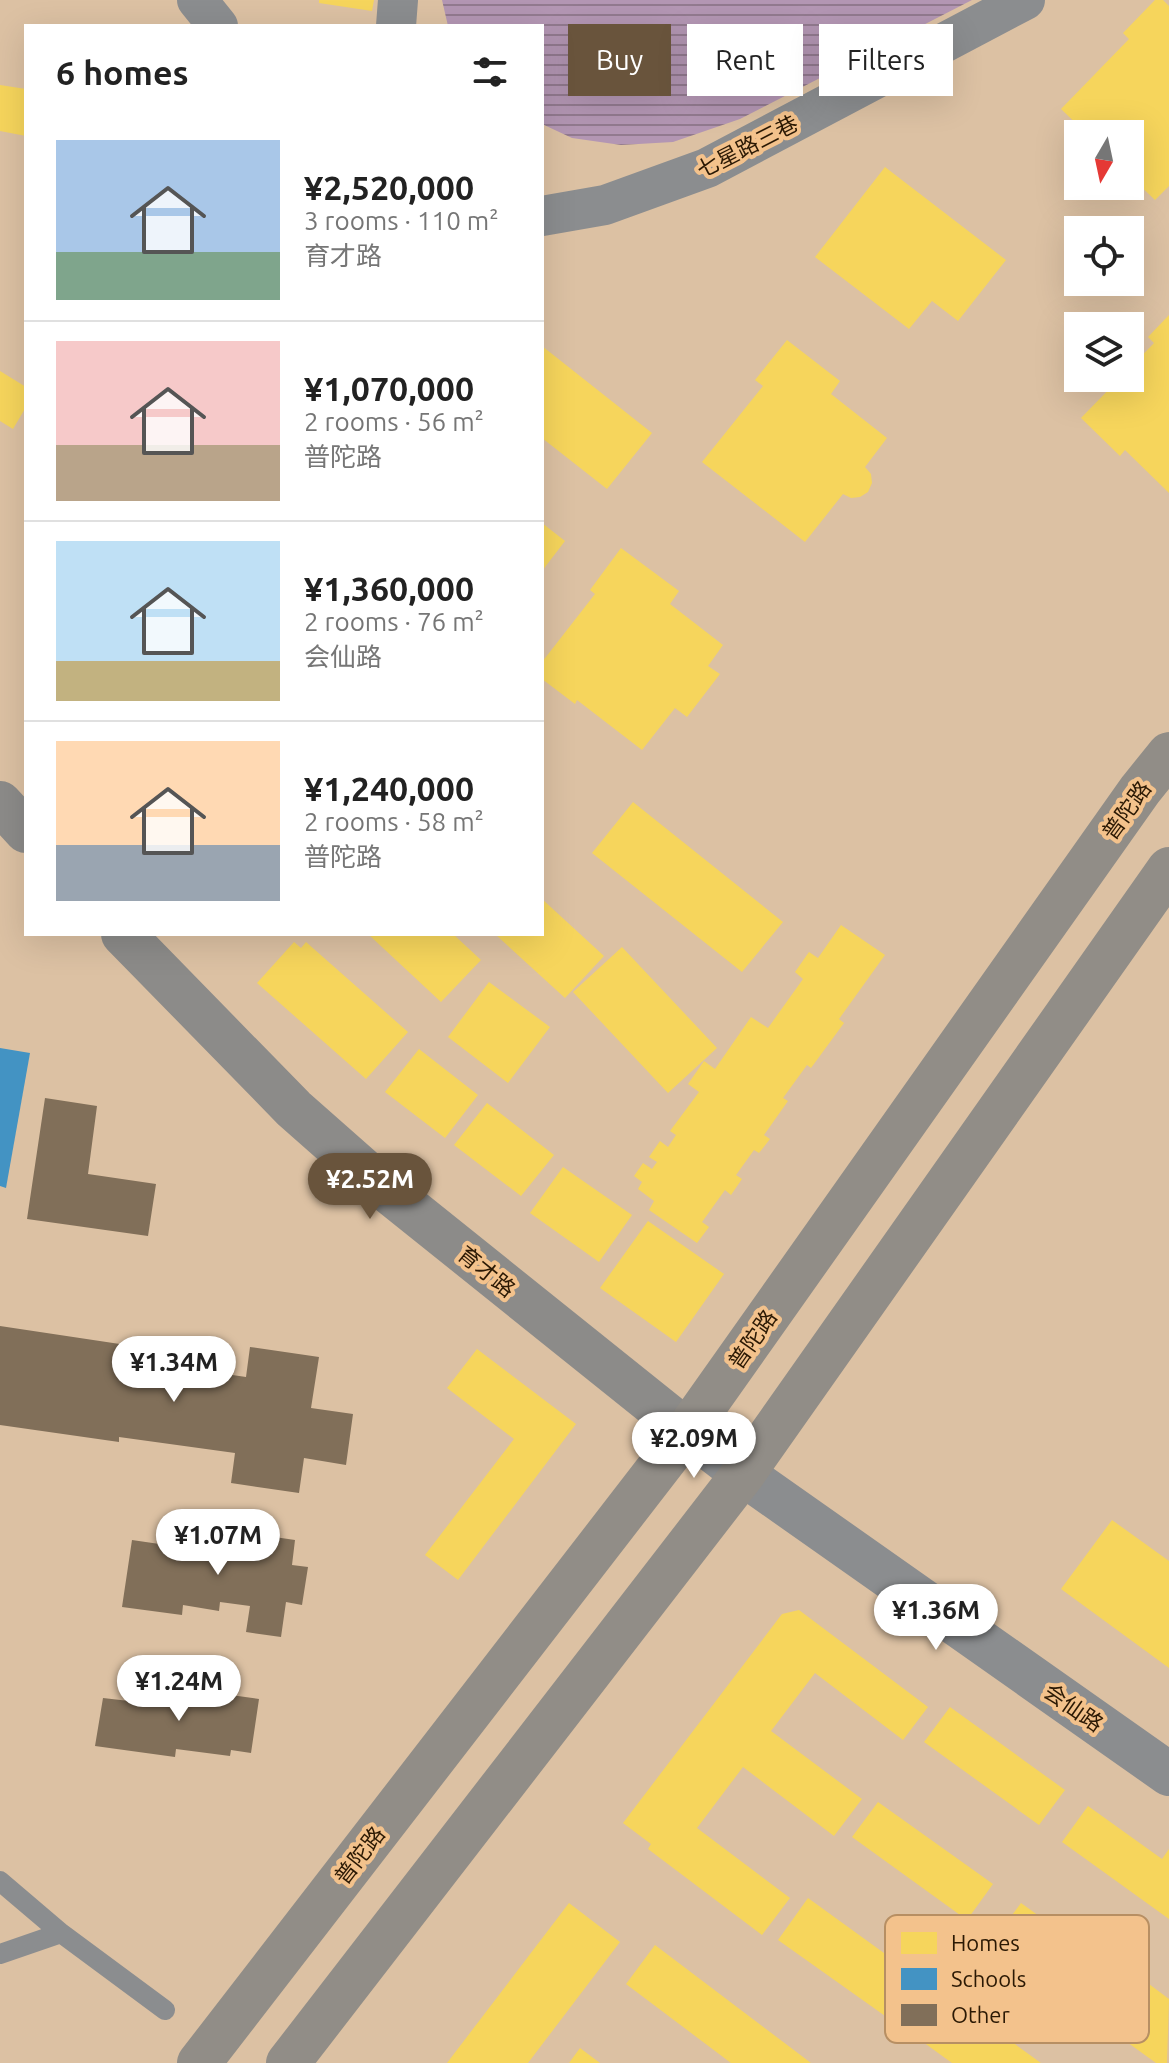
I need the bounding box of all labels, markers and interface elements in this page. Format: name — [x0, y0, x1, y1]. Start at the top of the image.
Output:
chip: Buy — [568, 24, 671, 96]
chip: Rent — [687, 24, 803, 96]
chip: Filters — [819, 24, 953, 96]
icon: filters — [468, 50, 512, 94]
text: 6 homes — [56, 53, 189, 91]
street label: 七星路三巷 — [692, 110, 802, 182]
north arrow — [1064, 120, 1144, 200]
map controls — [1064, 120, 1144, 392]
text: ¥2,520,000 — [304, 168, 474, 206]
icon: home — [120, 172, 216, 268]
text: 3 rooms · 110 m² — [304, 206, 499, 235]
button: locate — [1064, 216, 1144, 296]
text: 育才路 — [304, 241, 382, 270]
button: layers — [1064, 312, 1144, 392]
text: ¥1,070,000 — [304, 369, 474, 407]
icon: home — [120, 373, 216, 469]
text: 2 rooms · 56 m² — [304, 407, 484, 436]
text: 普陀路 — [304, 442, 382, 471]
text: ¥1,360,000 — [304, 569, 474, 607]
icon: home — [120, 573, 216, 669]
text: 2 rooms · 76 m² — [304, 607, 484, 636]
text: 会仙路 — [304, 642, 382, 671]
text: ¥1,240,000 — [304, 769, 474, 807]
icon: home — [120, 773, 216, 869]
street label: 普陀路 — [1096, 776, 1156, 844]
text: 2 rooms · 58 m² — [304, 807, 484, 836]
text: 普陀路 — [304, 842, 382, 871]
pin: ¥2.52M — [305, 1153, 435, 1221]
text: ¥2.52M — [326, 1164, 414, 1193]
street label: 育才路 — [453, 1241, 521, 1301]
street label: 普陀路 — [723, 1305, 781, 1373]
pin: ¥1.34M — [109, 1336, 239, 1404]
text: ¥1.34M — [130, 1347, 218, 1376]
pin: ¥2.09M — [629, 1412, 759, 1480]
text: ¥2.09M — [650, 1423, 738, 1452]
pin: ¥1.07M — [153, 1509, 283, 1577]
text: ¥1.07M — [174, 1520, 262, 1549]
pin: ¥1.36M — [871, 1584, 1001, 1652]
text: ¥1.36M — [892, 1595, 980, 1624]
pin: ¥1.24M — [114, 1655, 244, 1723]
text: ¥1.24M — [135, 1666, 223, 1695]
street label: 会仙路 — [1040, 1678, 1108, 1736]
street label: 普陀路 — [329, 1821, 389, 1889]
legend — [885, 1915, 1149, 2043]
text: Homes — [951, 1930, 1020, 1955]
text: Schools — [951, 1966, 1026, 1991]
text: Other — [951, 2002, 1010, 2027]

